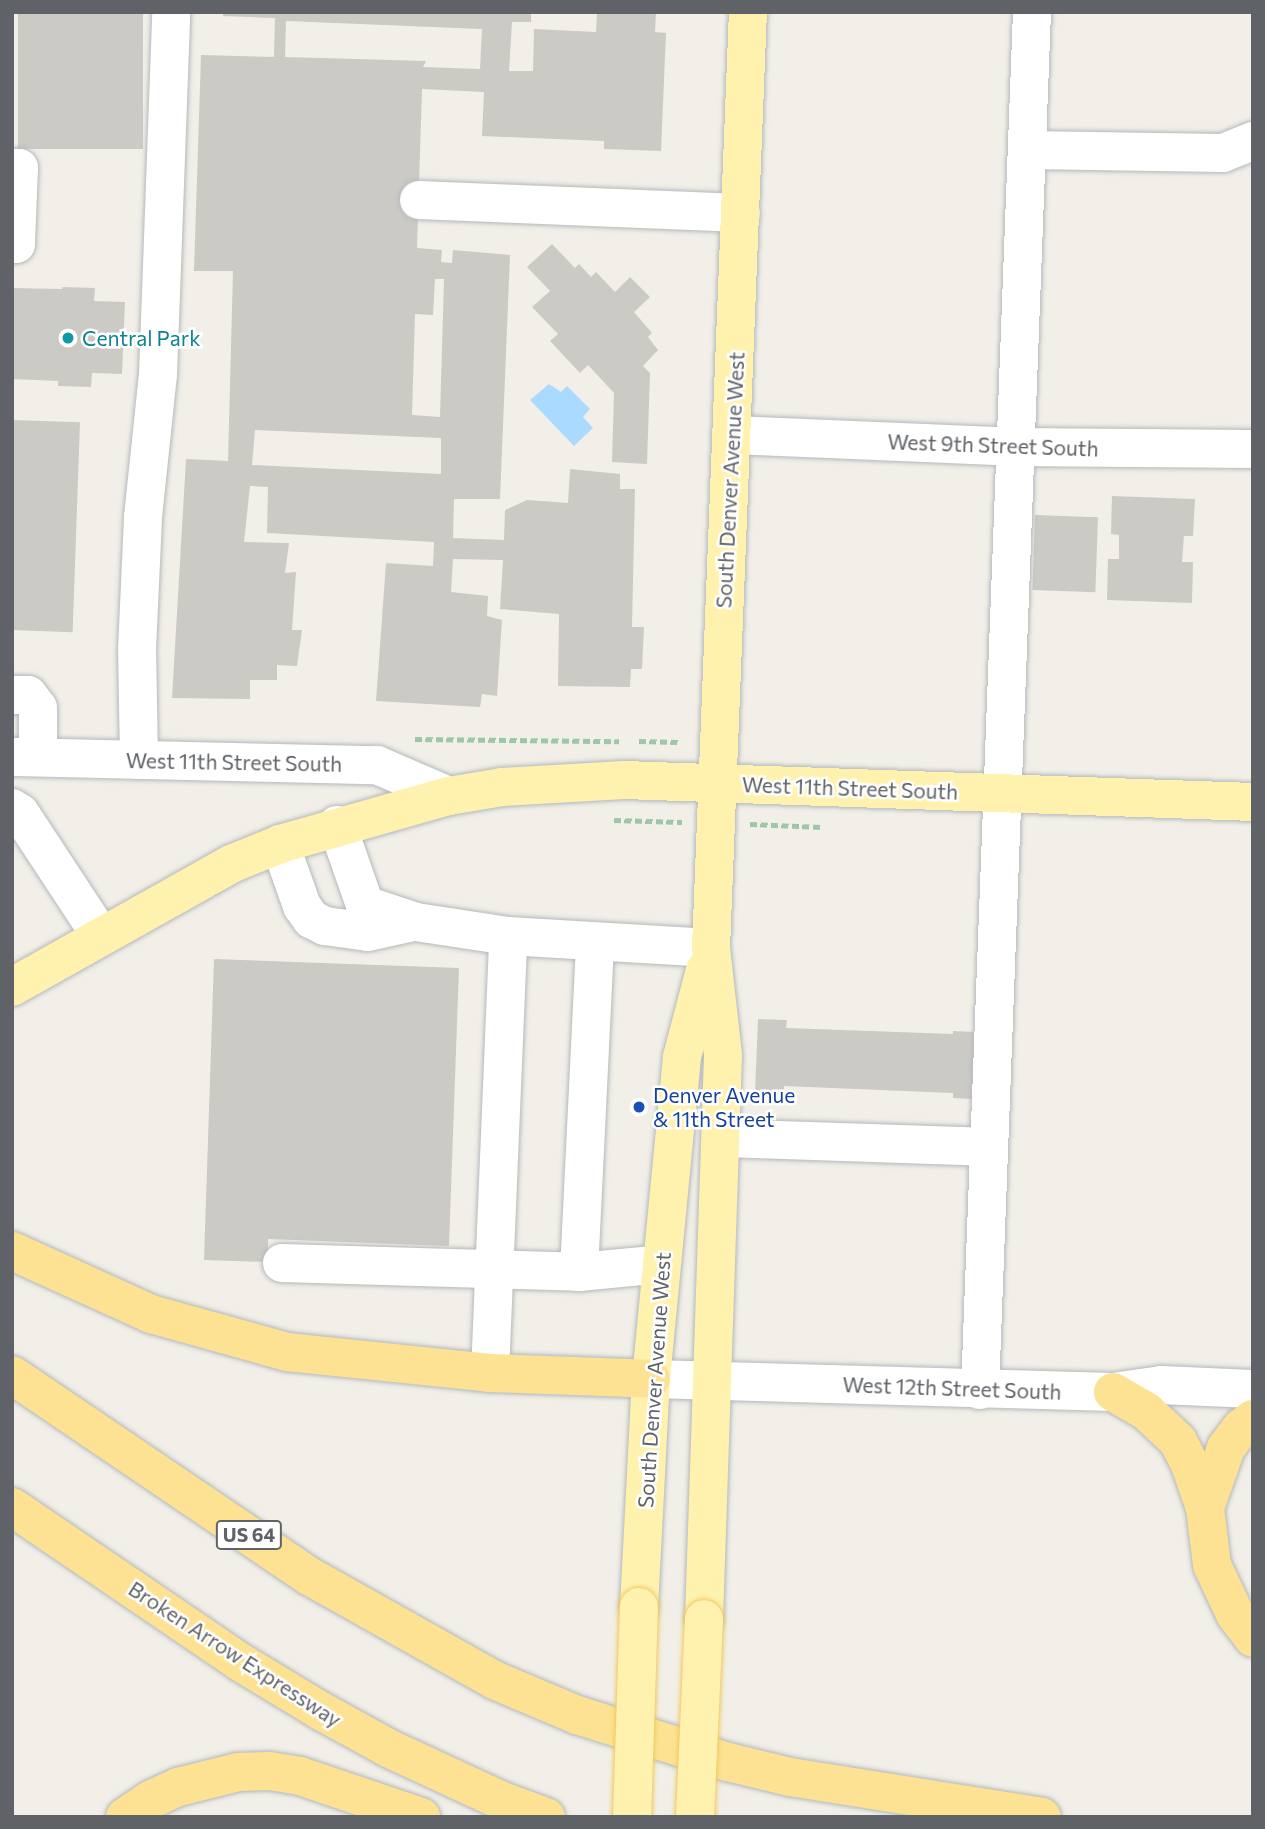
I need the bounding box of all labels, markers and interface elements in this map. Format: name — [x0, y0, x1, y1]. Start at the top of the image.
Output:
place label: Central Park — [82, 325, 201, 351]
marker: Central Park — [60, 330, 76, 346]
street label: South Denver Avenue West — [711, 351, 749, 609]
street label: West 9th Street South — [887, 429, 1099, 461]
street label: West 11th Street South — [126, 748, 342, 776]
street label: West 11th Street South — [741, 772, 959, 804]
place label: Denver Avenue & 11th Street — [653, 1082, 795, 1132]
marker: Denver Avenue & 11th Street — [631, 1099, 647, 1115]
street label: South Denver Avenue West — [632, 1251, 676, 1509]
street label: West 12th Street South — [842, 1372, 1062, 1404]
road number: US 64 — [216, 1520, 282, 1550]
street label: Broken Arrow Expressway — [124, 1576, 346, 1732]

